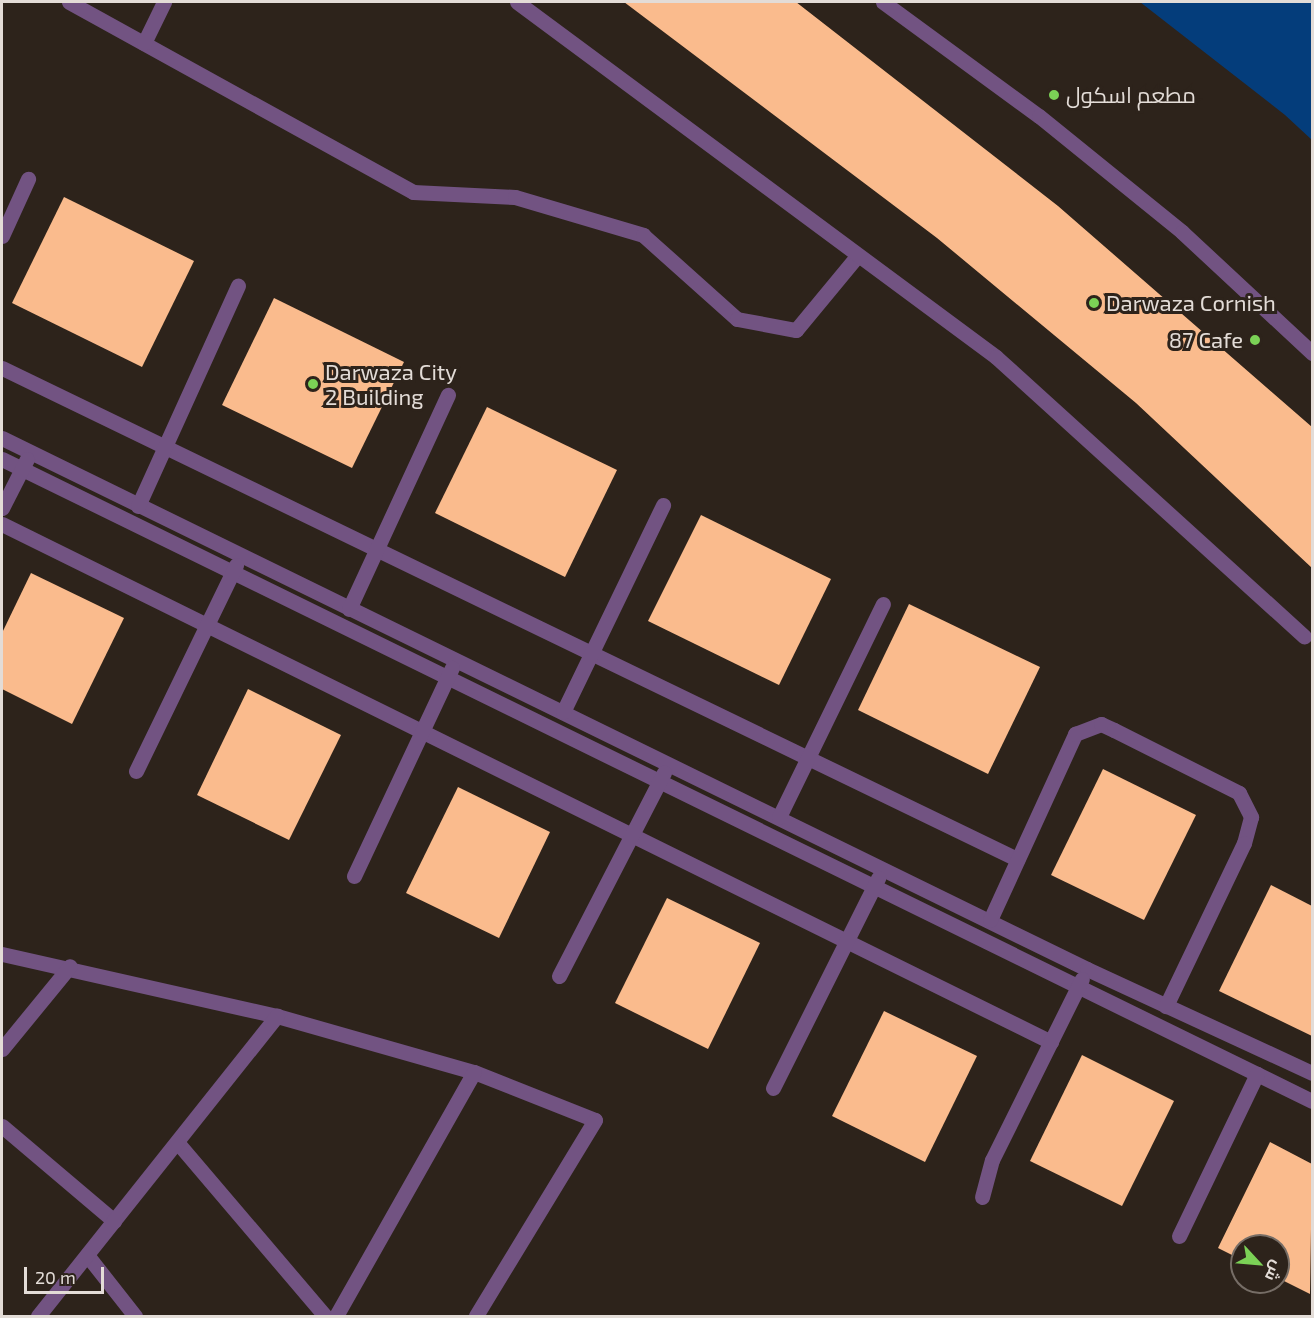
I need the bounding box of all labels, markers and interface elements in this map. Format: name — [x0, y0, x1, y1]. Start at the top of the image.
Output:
place label: مطعم اسكول — [1066, 82, 1196, 108]
marker: مطعم اسكول — [1047, 88, 1061, 102]
place label: Darwaza Cornish — [1106, 290, 1276, 316]
marker: Darwaza Cornish — [1087, 296, 1101, 310]
place label: 87 Cafe — [1169, 327, 1243, 353]
marker: 87 Cafe — [1248, 333, 1262, 347]
place label: Darwaza City 2 Building — [325, 358, 457, 410]
marker: Darwaza City 2 Building — [306, 377, 320, 391]
north arrow — [1230, 1234, 1290, 1294]
scale bar — [27, 1255, 106, 1293]
text: ش — [1262, 1258, 1288, 1285]
text: 20 m — [35, 1266, 76, 1288]

